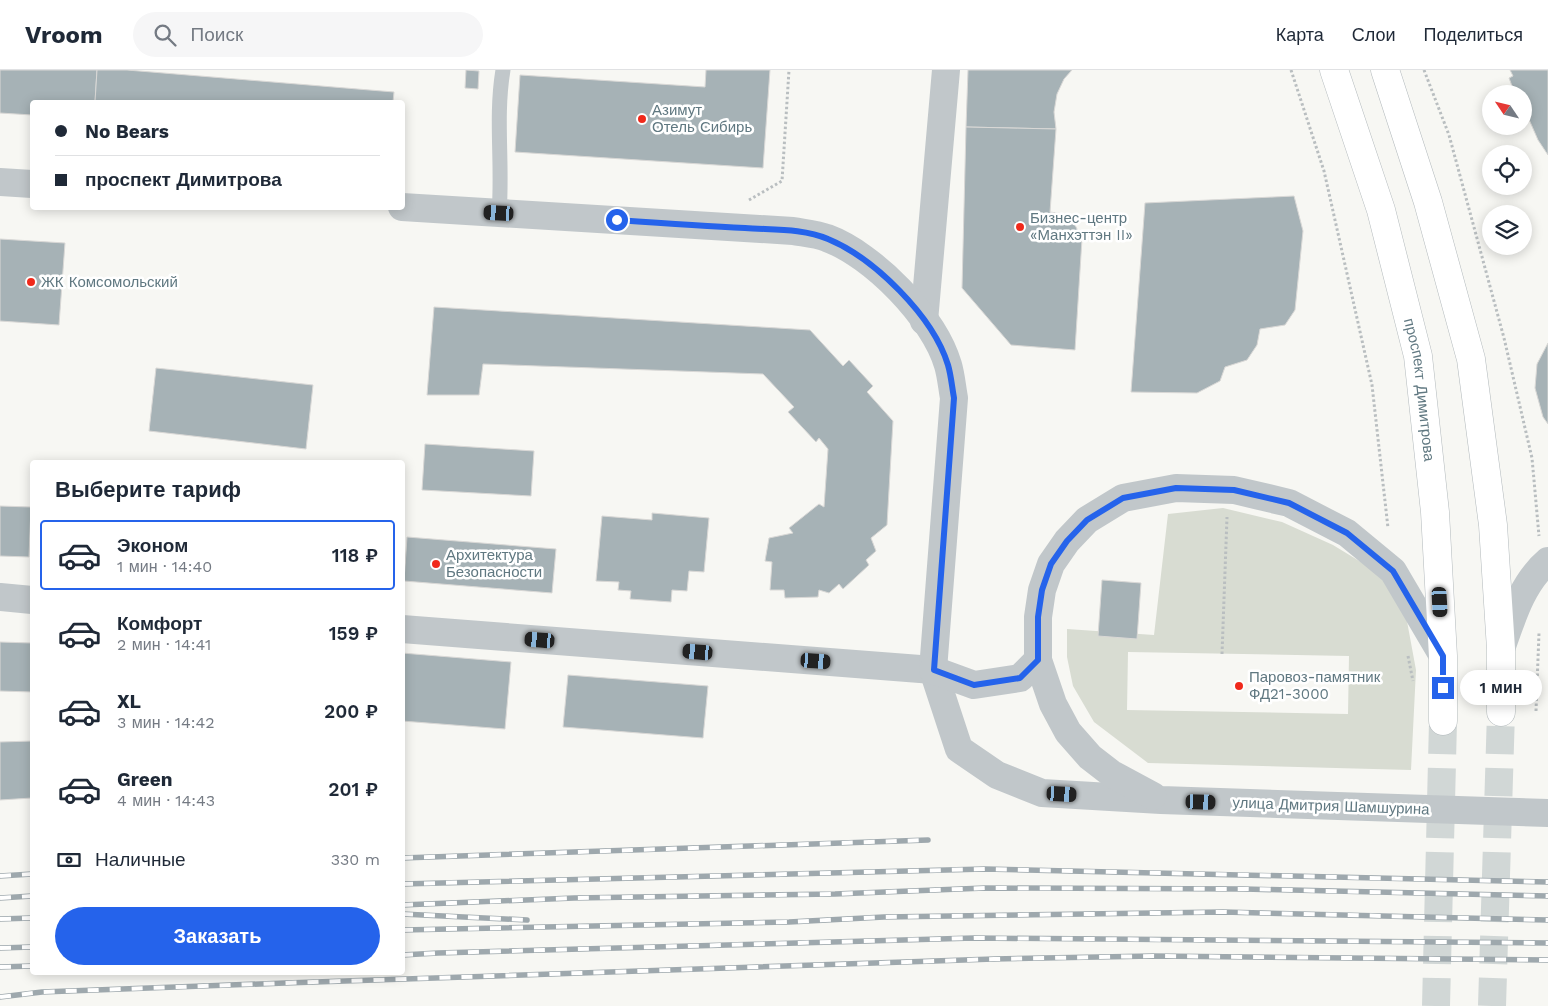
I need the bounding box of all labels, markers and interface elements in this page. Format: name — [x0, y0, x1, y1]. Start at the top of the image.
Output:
search box — [133, 12, 483, 57]
text: Vroom — [25, 21, 103, 49]
icon: search — [151, 21, 179, 49]
text: Поиск — [191, 23, 243, 46]
text: Карта — [1276, 24, 1324, 45]
text: Слои — [1352, 24, 1396, 45]
text: Поделиться — [1424, 24, 1523, 45]
north arrow — [1482, 85, 1532, 135]
map controls — [1482, 85, 1532, 255]
place label: Азимут Отель Сибирь — [652, 101, 752, 136]
marker: Азимут Отель Сибирь — [636, 113, 648, 125]
text: No Bears — [85, 120, 169, 143]
button: locate — [1482, 145, 1532, 195]
text: проспект Димитрова — [85, 168, 282, 191]
car — [483, 205, 514, 221]
button: layers — [1482, 205, 1532, 255]
route start — [606, 209, 628, 231]
place label: Бизнес-центр «Манхэттэн II» — [1030, 209, 1133, 244]
marker: Бизнес-центр «Манхэттэн II» — [1014, 221, 1026, 233]
place label: ЖК Комсомольский — [41, 273, 178, 291]
marker: ЖК Комсомольский — [25, 276, 37, 288]
street label: проспект Димитрова — [1400, 316, 1438, 463]
text: Выберите тариф — [55, 477, 241, 502]
icon: car — [57, 533, 102, 578]
text: Эконом — [117, 534, 188, 557]
text: 118 ₽ — [332, 544, 378, 567]
place label: Архитектура Безопасности — [446, 546, 542, 581]
text: 1 мин · 14:40 — [117, 557, 212, 576]
marker: Архитектура Безопасности — [430, 558, 442, 570]
car — [1431, 587, 1448, 617]
icon: car — [57, 611, 102, 656]
text: Комфорт — [117, 612, 202, 635]
text: 159 ₽ — [329, 622, 378, 645]
car — [524, 631, 555, 649]
text: 2 мин · 14:41 — [117, 635, 211, 654]
car — [682, 643, 713, 661]
car — [800, 652, 831, 670]
place label: Паровоз-памятник ФД21-3000 — [1249, 668, 1381, 703]
callout: 1 мин — [1460, 670, 1543, 706]
route end — [1432, 677, 1454, 699]
text: 1 мин — [1480, 678, 1522, 697]
marker: Паровоз-памятник ФД21-3000 — [1233, 680, 1245, 692]
icon: car — [57, 689, 102, 734]
text: XL — [117, 690, 141, 713]
text: 200 ₽ — [324, 700, 378, 723]
text: 3 мин · 14:42 — [117, 713, 215, 732]
icon: car — [57, 767, 102, 812]
text: Green — [117, 768, 173, 791]
text: 201 ₽ — [328, 778, 378, 801]
car — [1046, 786, 1077, 802]
text: 4 мин · 14:43 — [117, 791, 215, 810]
car — [1185, 794, 1216, 810]
street label: улица Дмитрия Шамшурина — [1232, 794, 1430, 818]
icon: cash — [55, 846, 83, 874]
text: Наличные — [95, 848, 186, 871]
text: 330 m — [331, 850, 380, 869]
button: Заказать — [55, 907, 380, 965]

